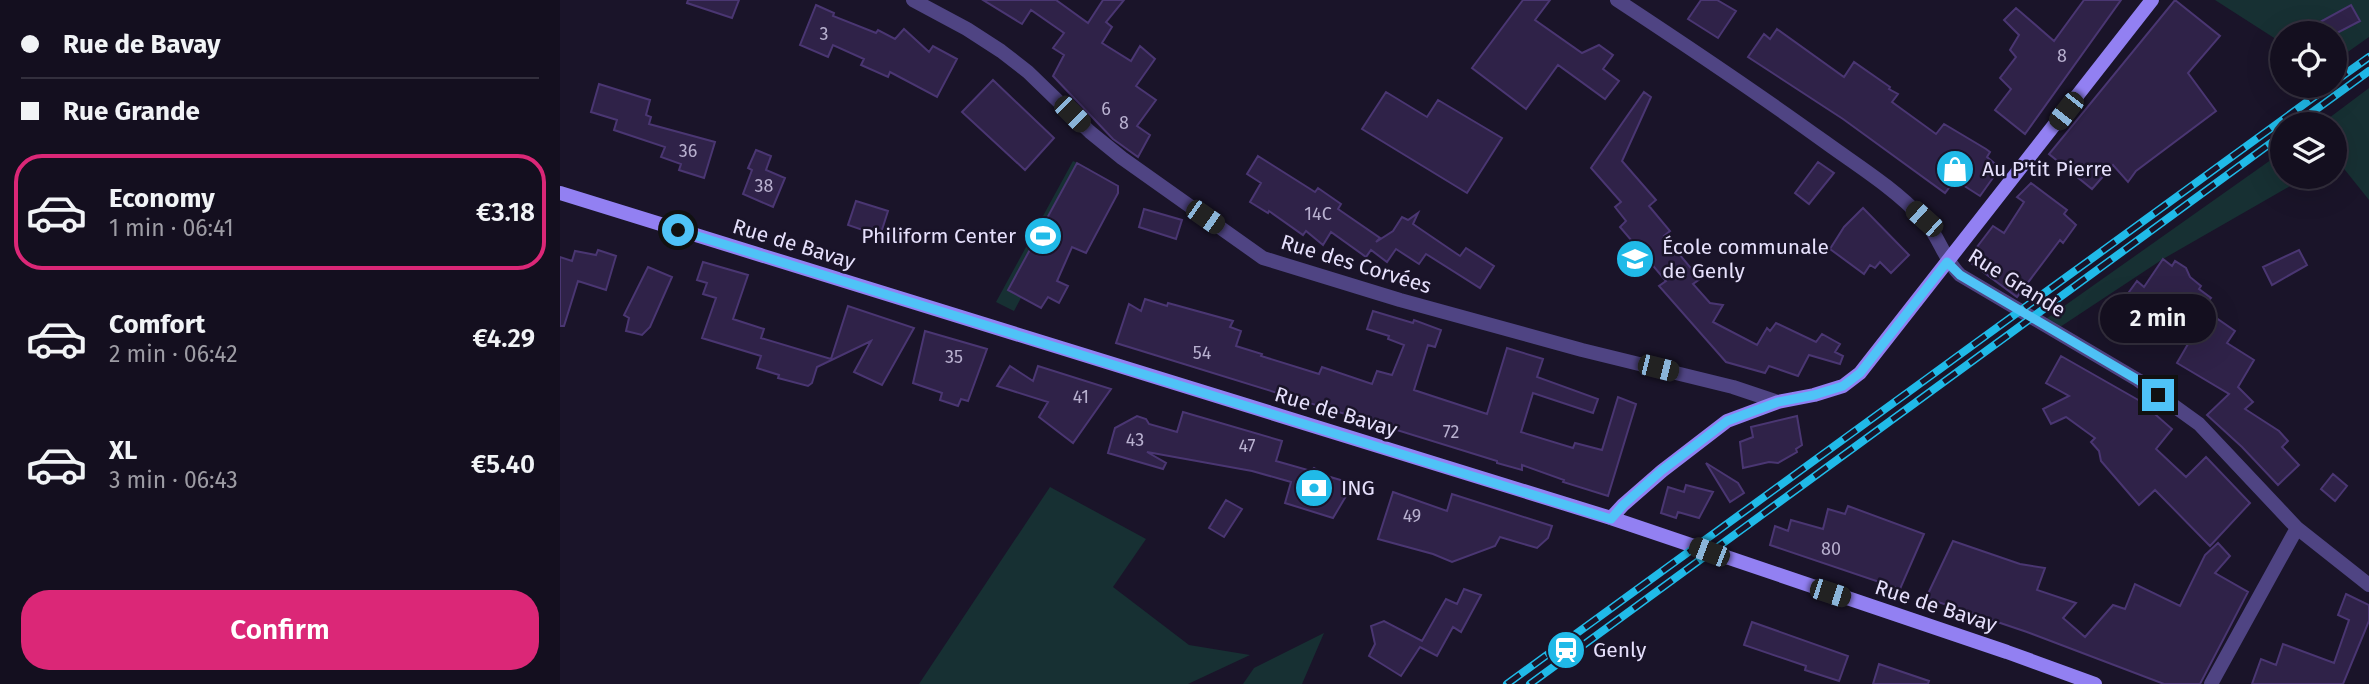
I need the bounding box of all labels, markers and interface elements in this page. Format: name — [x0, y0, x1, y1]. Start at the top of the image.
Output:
map controls — [2270, 21, 2347, 189]
button: locate — [2270, 21, 2347, 98]
house number: 3 — [820, 23, 828, 45]
text: Rue de Bavay — [63, 29, 221, 60]
house number: 8 — [2057, 45, 2067, 67]
car — [2045, 88, 2088, 134]
car — [1050, 92, 1095, 136]
text: Rue Grande — [63, 96, 200, 127]
house number: 6 — [1101, 98, 1111, 120]
house number: 8 — [1119, 112, 1129, 134]
button: layers — [2270, 112, 2347, 189]
house number: 36 — [679, 140, 697, 162]
shop icon: Au P'tit Pierre — [1934, 148, 1976, 190]
place label: Au P'tit Pierre — [1982, 156, 2112, 182]
house number: 38 — [755, 175, 774, 197]
icon: car — [25, 181, 88, 244]
text: Economy — [109, 183, 215, 214]
car — [1182, 196, 1229, 238]
text: €3.18 — [476, 197, 535, 228]
car — [1902, 197, 1947, 241]
house number: 14C — [1304, 203, 1332, 225]
street label: Rue de Bavay — [730, 213, 859, 275]
text: 1 min · 06:41 — [109, 214, 234, 242]
route start — [662, 214, 694, 246]
sports icon: Philiform Center — [1022, 215, 1064, 257]
place label: Philiform Center — [861, 223, 1016, 249]
street label: Rue des Corvées — [1278, 229, 1435, 299]
place label: École communale de Genly — [1662, 234, 1829, 284]
school or university icon: École communale de Genly — [1614, 238, 1656, 280]
street label: Rue Grande — [1963, 243, 2071, 323]
callout: 2 min — [2100, 294, 2216, 342]
text: 2 min — [2130, 304, 2186, 332]
icon: car — [25, 307, 88, 370]
text: Comfort — [109, 309, 205, 340]
text: €4.29 — [472, 323, 535, 354]
text: 2 min · 06:42 — [109, 340, 238, 368]
house number: 54 — [1193, 342, 1212, 364]
house number: 35 — [945, 346, 963, 368]
car — [1636, 353, 1681, 383]
route end — [2142, 379, 2174, 411]
street label: Rue de Bavay — [1272, 381, 1401, 443]
house number: 41 — [1073, 386, 1089, 408]
house number: 72 — [1443, 421, 1459, 443]
house number: 43 — [1126, 429, 1144, 451]
icon: car — [25, 433, 88, 496]
text: XL — [109, 435, 137, 466]
house number: 47 — [1238, 435, 1256, 457]
text: €5.40 — [471, 449, 535, 480]
text: 3 min · 06:43 — [109, 466, 238, 494]
bank icon: ING — [1293, 467, 1335, 509]
place label: ING — [1341, 475, 1375, 501]
house number: 49 — [1403, 505, 1421, 527]
car — [1686, 535, 1733, 569]
house number: 80 — [1821, 538, 1841, 560]
street label: Rue de Bavay — [1872, 574, 2001, 638]
car — [1807, 577, 1854, 609]
button: Confirm — [21, 590, 539, 670]
station icon: Genly — [1545, 629, 1587, 671]
place label: Genly — [1593, 637, 1647, 663]

